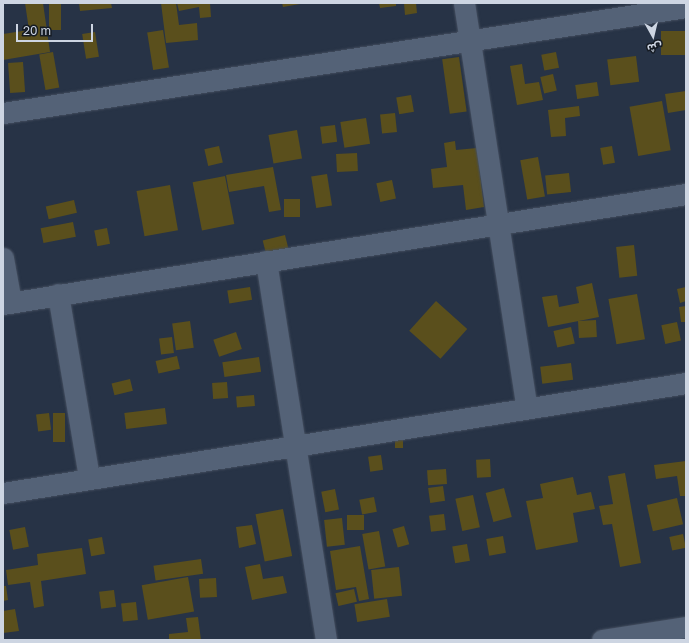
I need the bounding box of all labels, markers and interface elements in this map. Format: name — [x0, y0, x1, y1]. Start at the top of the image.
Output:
scale bar — [18, 16, 95, 42]
north arrow — [633, 16, 673, 56]
text: 20 m — [23, 23, 51, 38]
text: ش — [646, 41, 663, 56]

